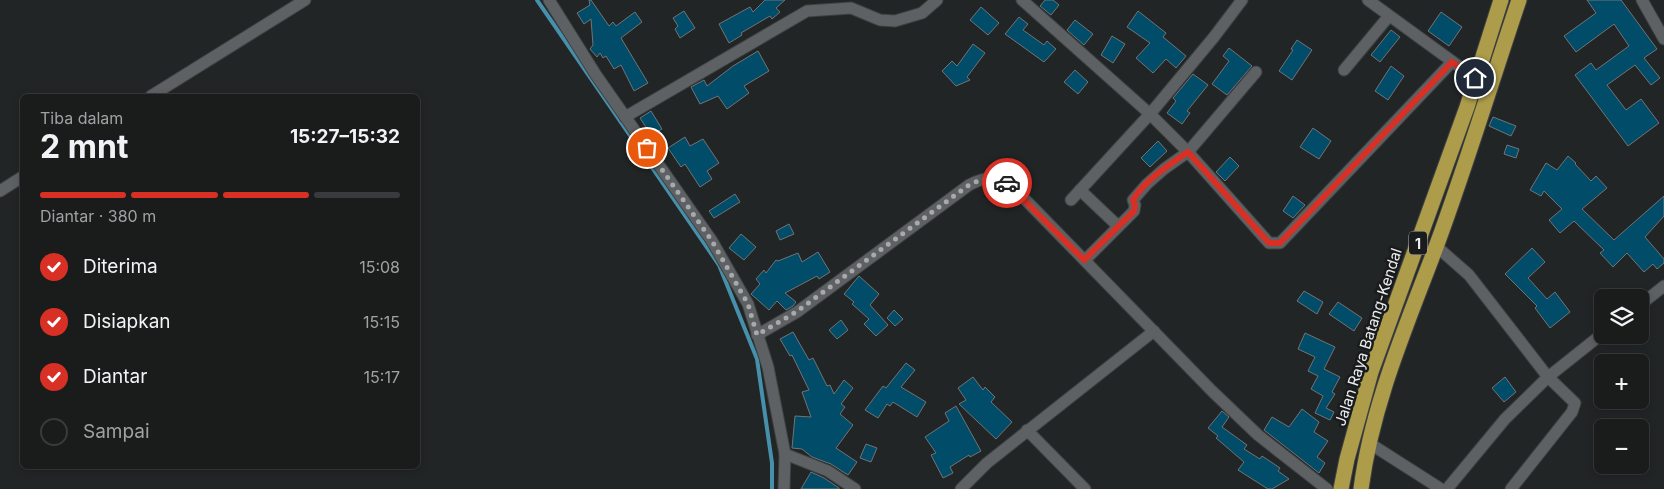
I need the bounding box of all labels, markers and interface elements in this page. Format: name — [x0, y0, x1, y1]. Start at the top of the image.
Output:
pin — [1454, 57, 1496, 99]
icon: home — [1461, 64, 1489, 92]
text: Tiba dalam — [40, 108, 123, 128]
text: 15:27–15:32 — [290, 125, 400, 148]
text: 2 mnt — [40, 127, 129, 166]
pin — [626, 127, 668, 169]
icon: bag — [633, 134, 661, 162]
courier — [982, 158, 1032, 208]
icon: car — [993, 169, 1021, 197]
text: Diantar · 380 m — [40, 206, 156, 226]
road number: 1 — [1409, 232, 1427, 254]
street label: Jalan Raya Batang-Kendal — [1330, 246, 1406, 428]
icon: check — [40, 253, 68, 281]
text: Diterima — [83, 255, 158, 278]
text: 15:08 — [359, 257, 400, 277]
map controls — [1594, 289, 1649, 474]
button: layers — [1594, 289, 1649, 344]
icon: check — [40, 308, 68, 336]
text: Disiapkan — [83, 310, 171, 333]
text: 15:15 — [363, 312, 400, 332]
button: + — [1594, 354, 1649, 409]
icon: check — [40, 363, 68, 391]
text: Diantar — [83, 365, 147, 388]
text: 15:17 — [364, 367, 400, 387]
button: − — [1594, 419, 1649, 474]
text: Sampai — [83, 420, 150, 443]

